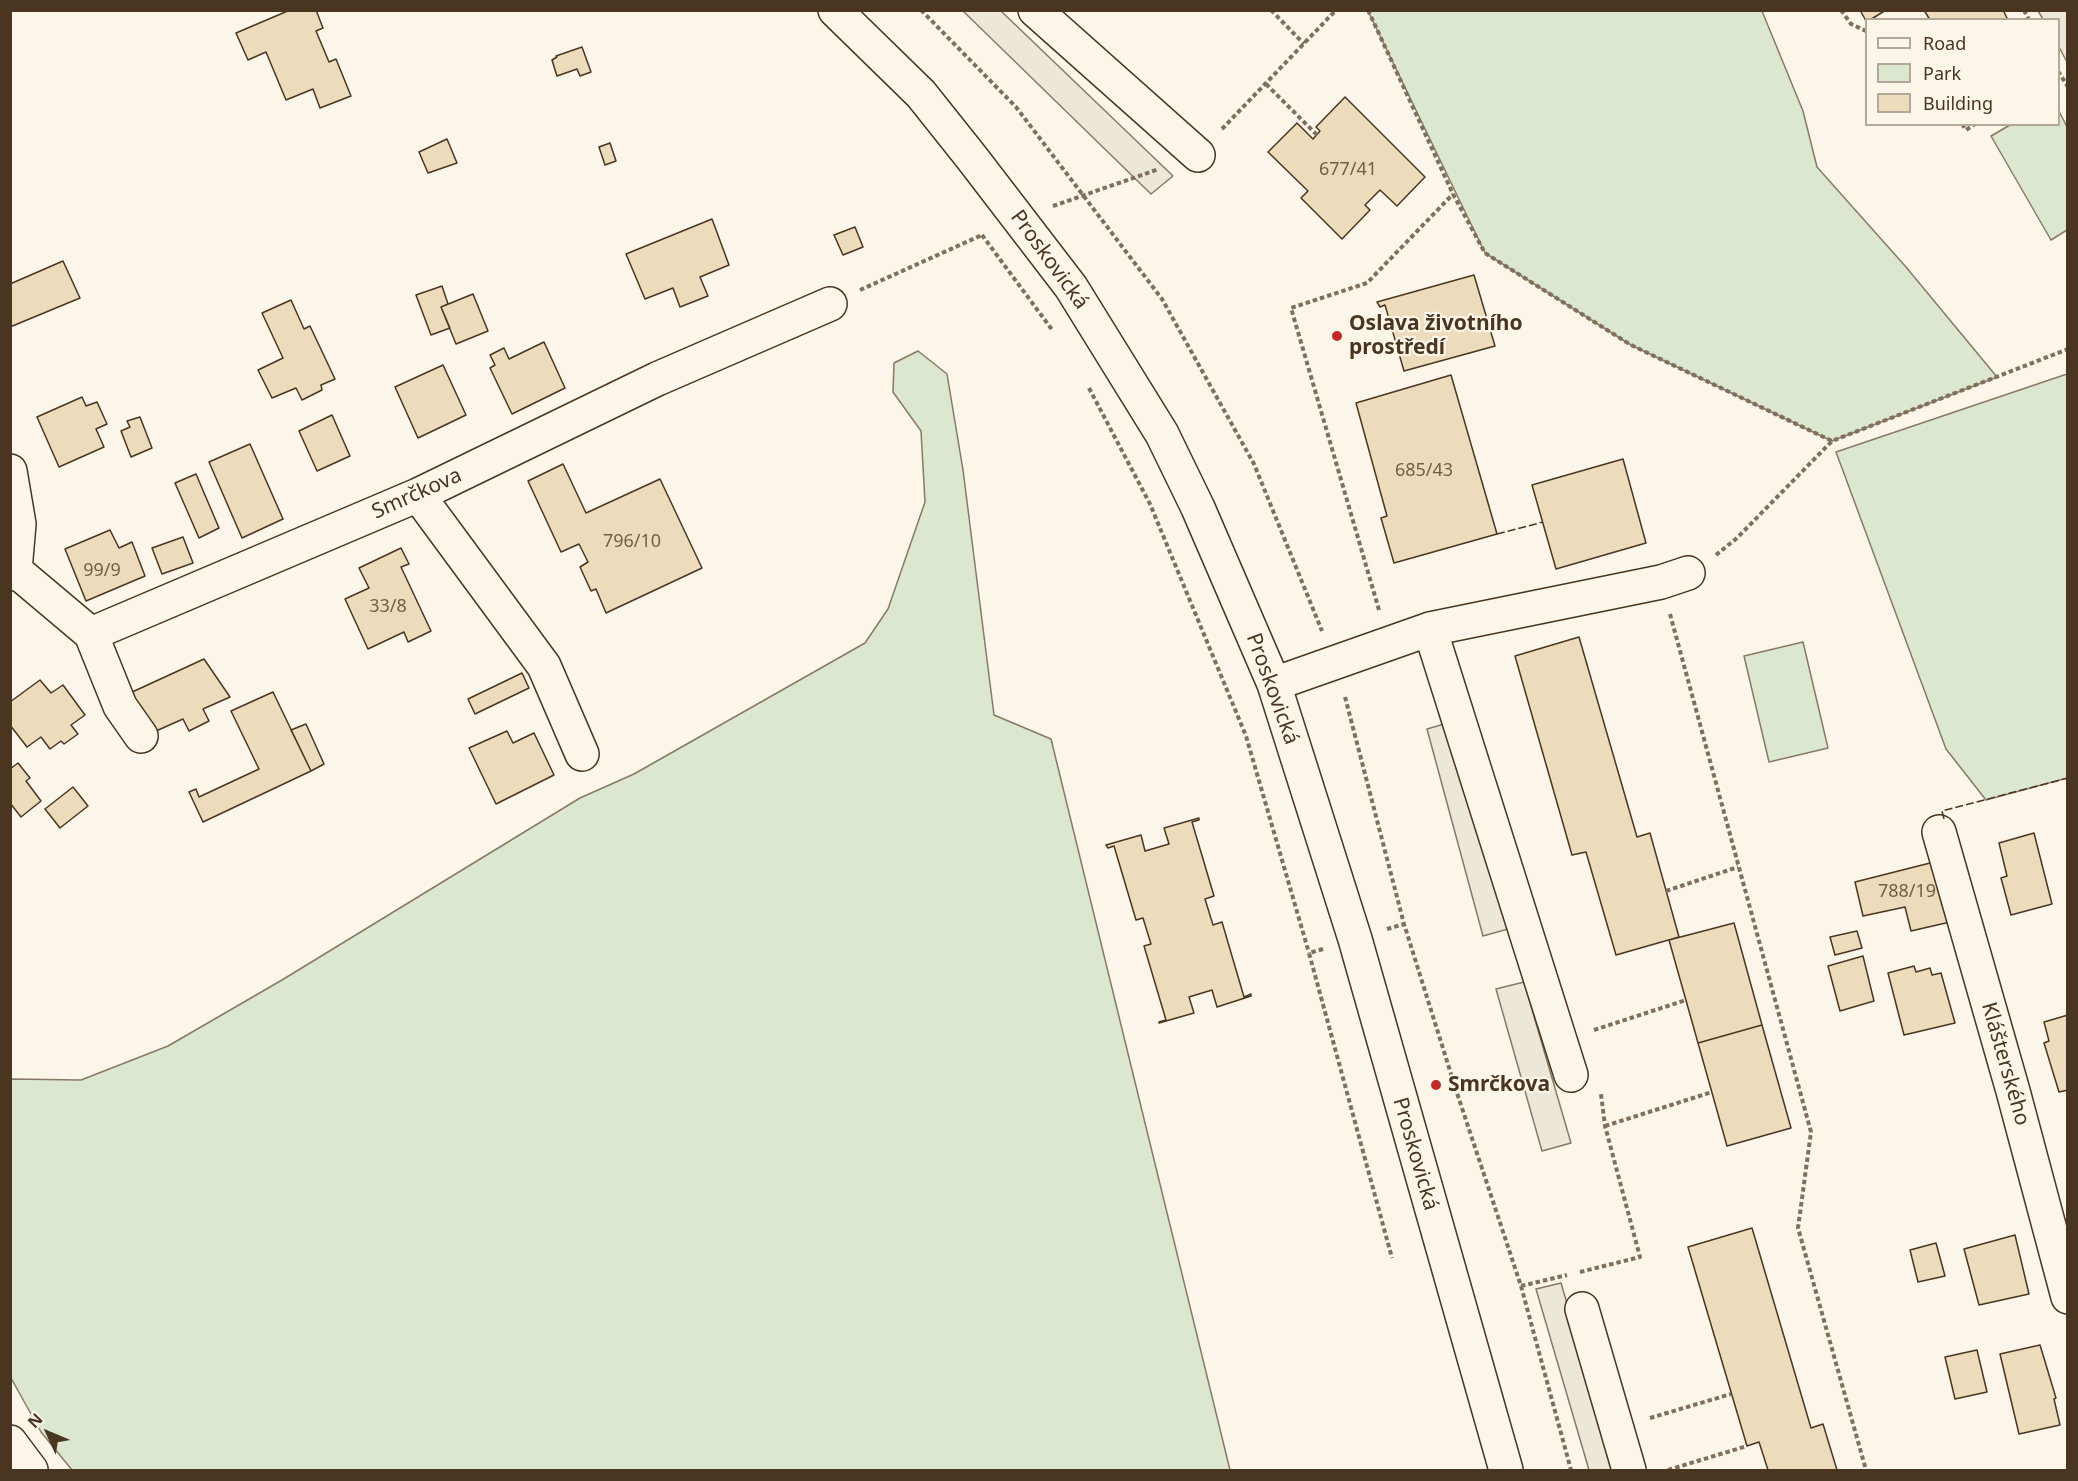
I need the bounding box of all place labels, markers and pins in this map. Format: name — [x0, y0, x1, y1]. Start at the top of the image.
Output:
place label: Oslava životního prostředí — [1349, 311, 1523, 361]
marker: Oslava životního prostředí — [1330, 329, 1344, 343]
place label: Smrčkova — [1448, 1072, 1550, 1098]
marker: Smrčkova — [1429, 1078, 1443, 1092]

